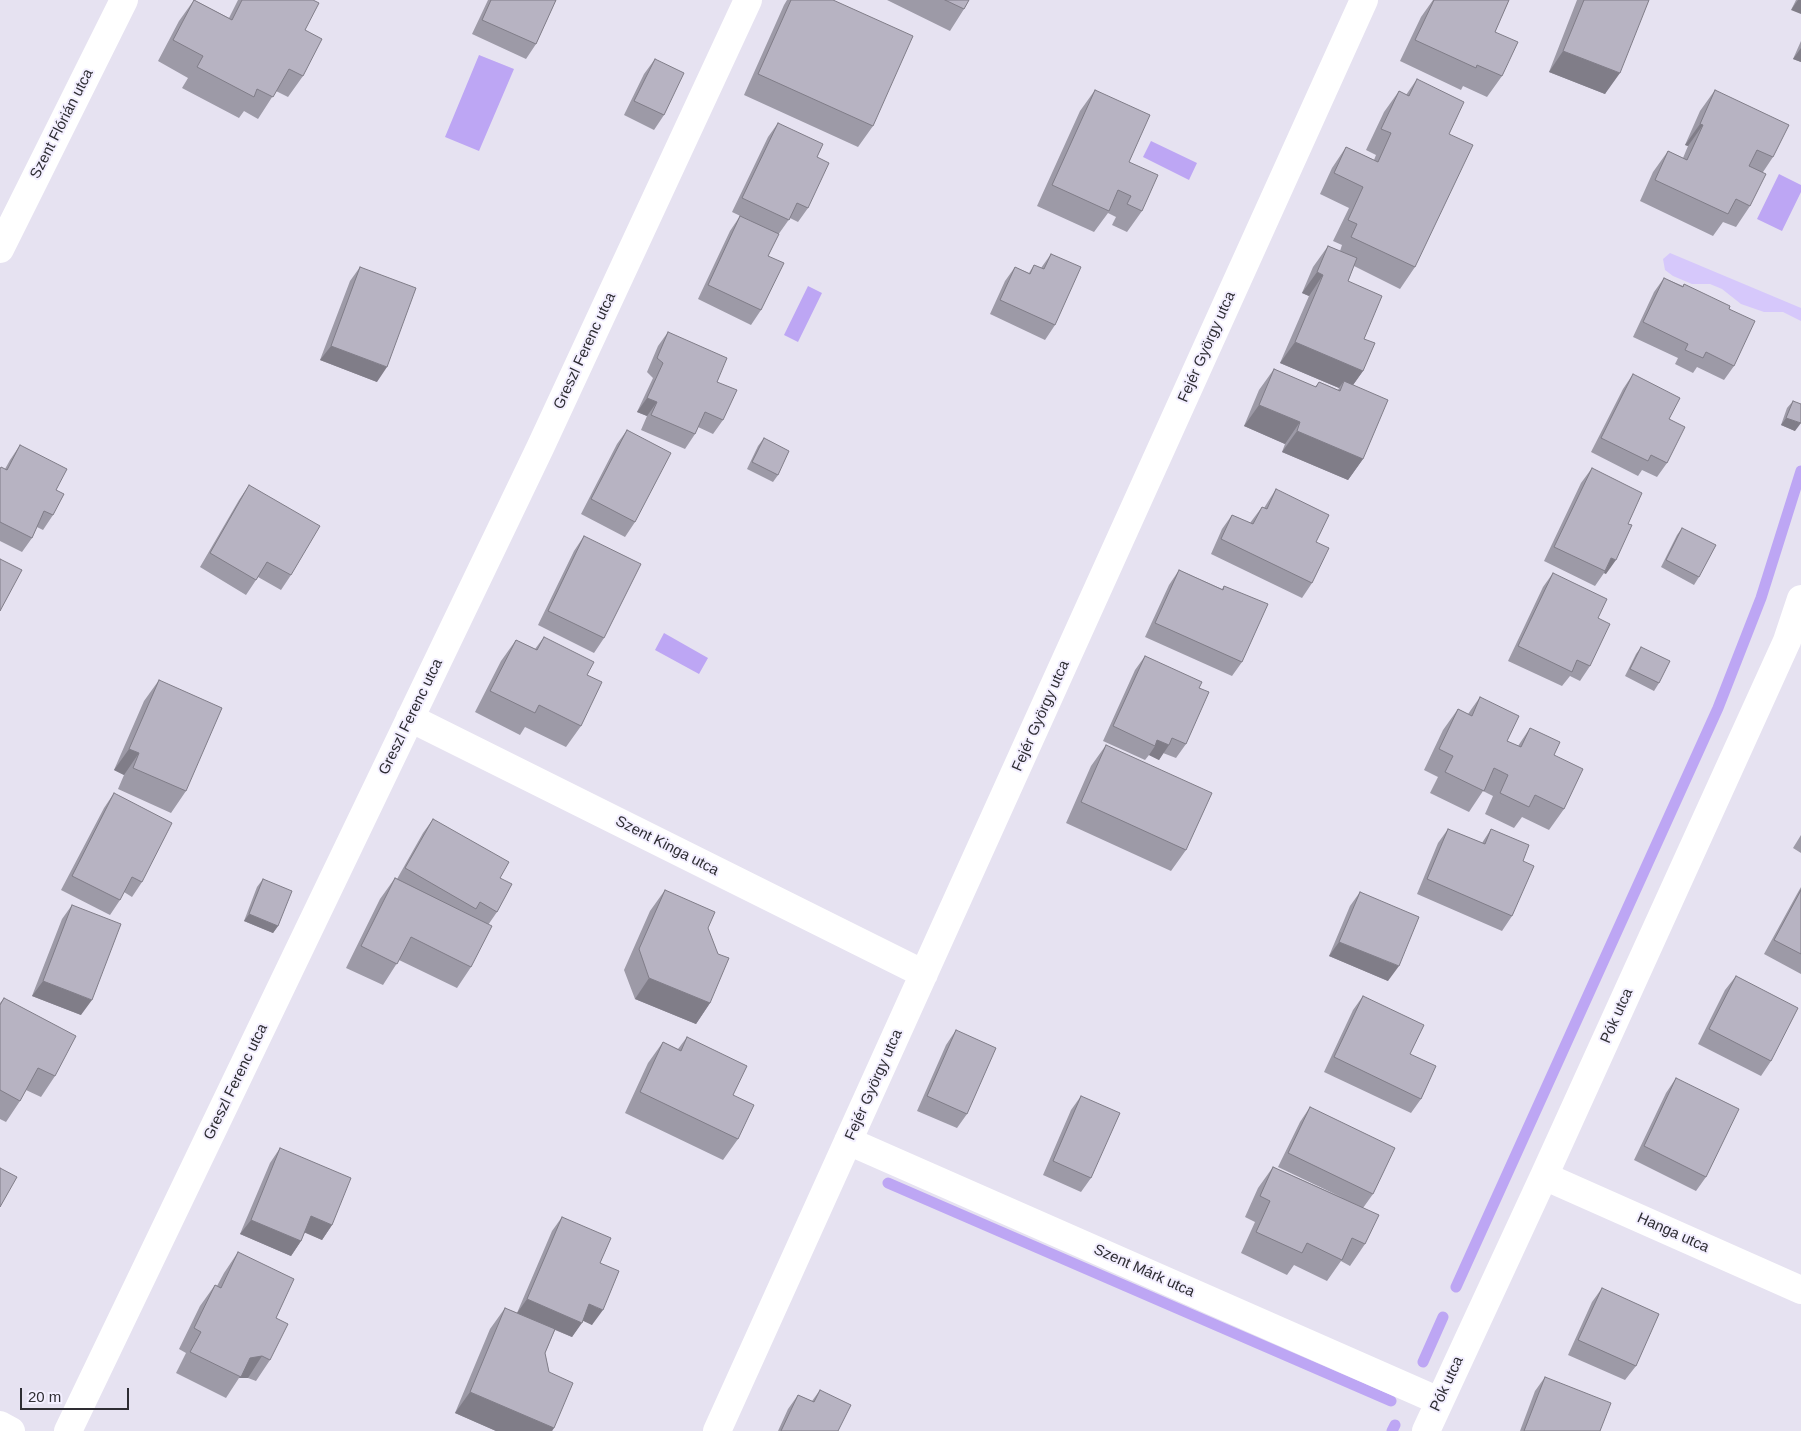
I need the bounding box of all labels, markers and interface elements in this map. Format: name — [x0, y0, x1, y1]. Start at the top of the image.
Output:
street label: Szent Flórián utca — [27, 66, 97, 182]
street label: Fejér György utca — [1175, 289, 1239, 405]
street label: Greszl Ferenc utca — [550, 290, 620, 412]
street label: Greszl Ferenc utca — [375, 656, 447, 778]
street label: Fejér György utca — [1009, 658, 1073, 774]
street label: Szent Kinga utca — [612, 812, 722, 880]
street label: Pók utca — [1597, 986, 1637, 1046]
street label: Greszl Ferenc utca — [200, 1021, 272, 1143]
street label: Fejér György utca — [842, 1027, 906, 1143]
street label: Hanga utca — [1634, 1209, 1712, 1257]
street label: Szent Márk utca — [1091, 1241, 1197, 1301]
street label: Pók utca — [1427, 1354, 1467, 1414]
scale bar — [22, 1378, 131, 1410]
text: 20 m — [28, 1388, 61, 1405]

